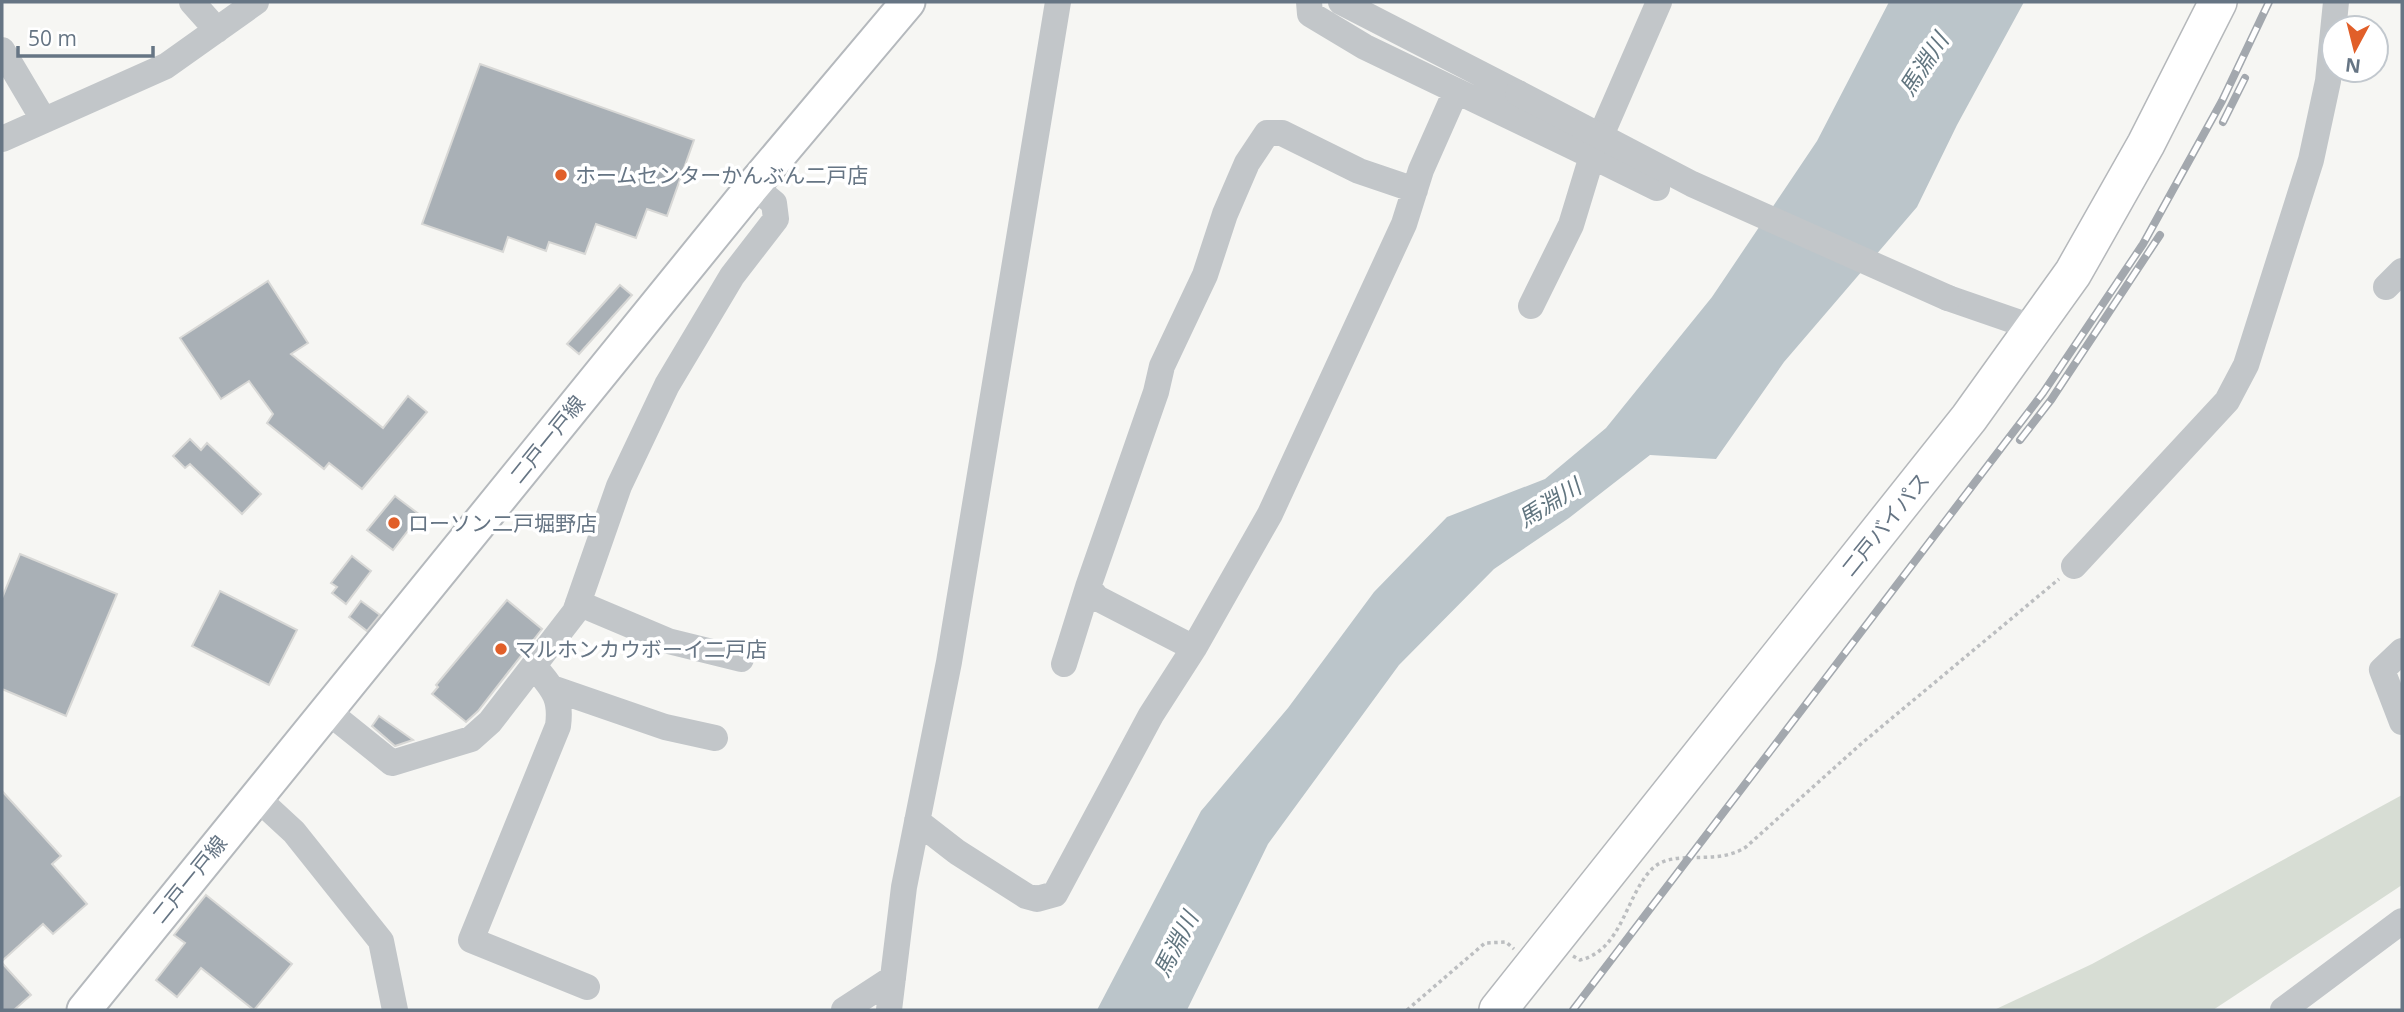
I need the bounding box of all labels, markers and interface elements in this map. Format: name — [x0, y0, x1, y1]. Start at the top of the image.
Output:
scale bar — [18, 14, 152, 58]
north arrow — [2320, 14, 2390, 84]
text: 50 m — [28, 24, 77, 52]
water label: 馬淵川 — [1891, 24, 1957, 102]
text: N — [2344, 52, 2362, 80]
place label: ホームセンターかんぶん二戸店 — [575, 161, 868, 189]
marker: ホームセンターかんぶん二戸店 — [553, 167, 569, 183]
street label: 二戸一戸線 — [503, 389, 591, 489]
street label: 二戸バイパス — [1835, 466, 1935, 582]
water label: 馬淵川 — [1511, 469, 1589, 534]
place label: ローソン二戸堀野店 — [408, 509, 597, 537]
marker: ローソン二戸堀野店 — [386, 515, 402, 531]
place label: マルホンカウボーイ二戸店 — [515, 635, 767, 663]
marker: マルホンカウボーイ二戸店 — [493, 641, 509, 657]
street label: 二戸一戸線 — [145, 829, 233, 929]
water label: 馬淵川 — [1145, 903, 1206, 982]

